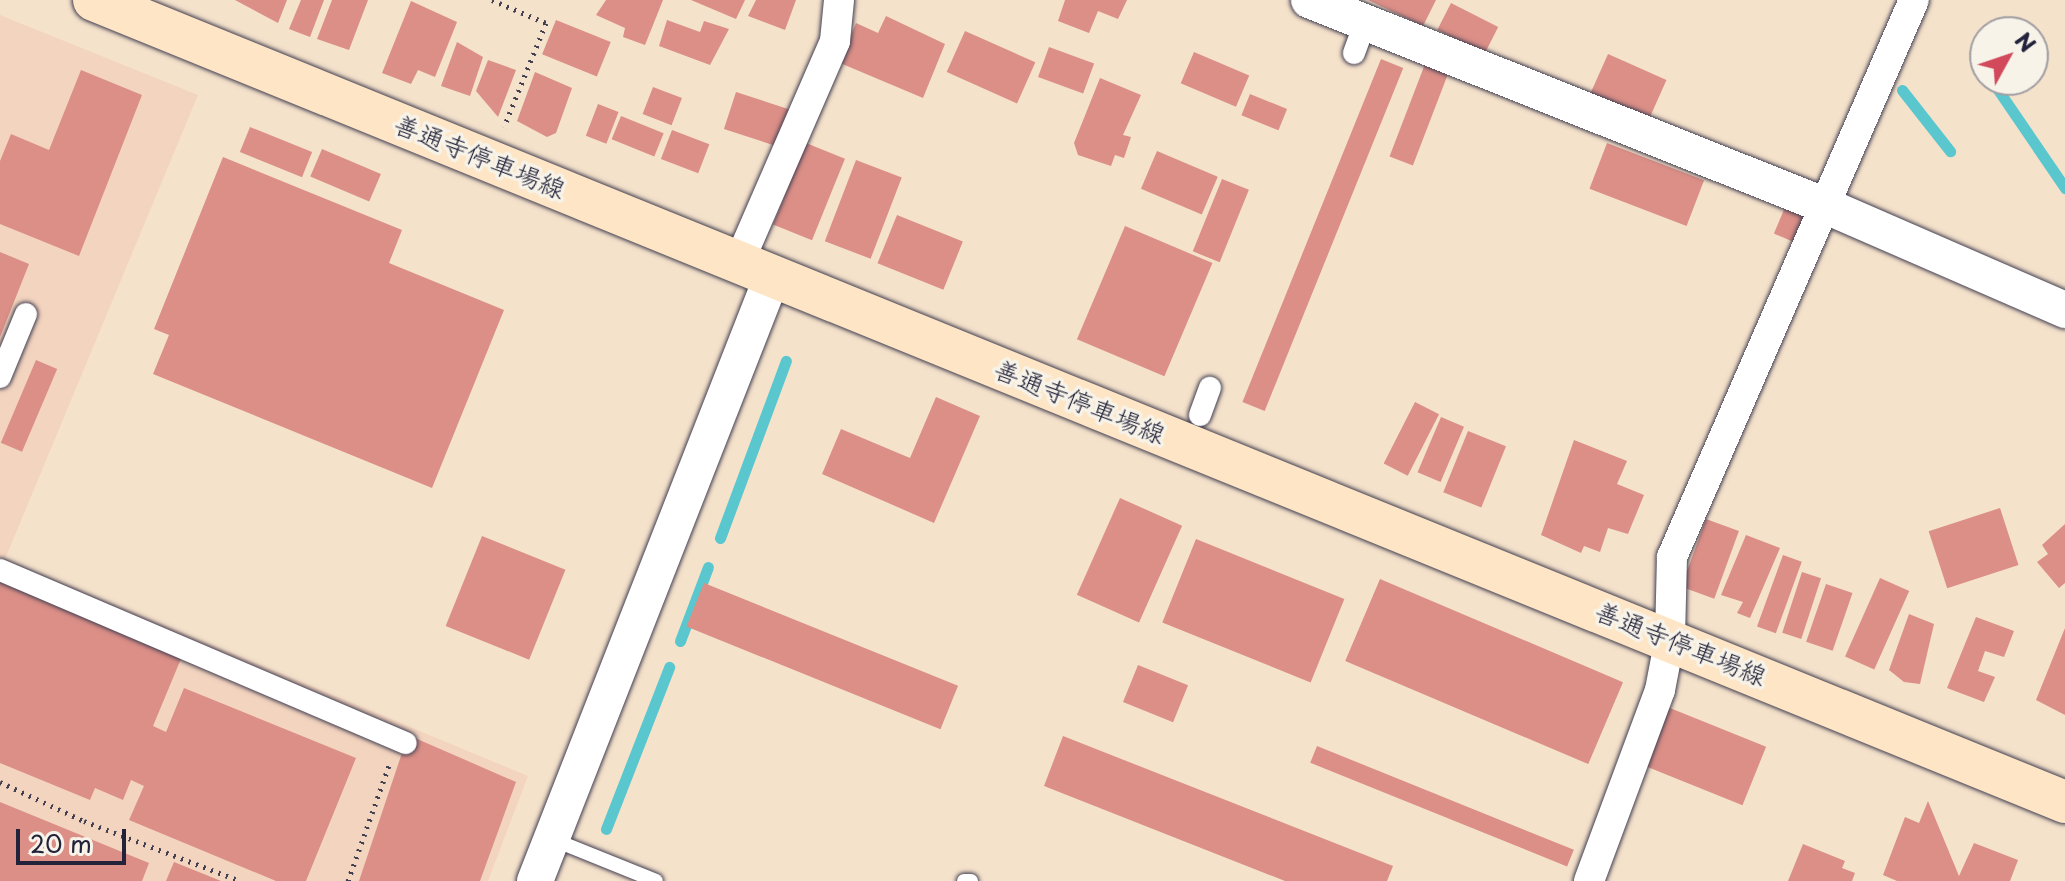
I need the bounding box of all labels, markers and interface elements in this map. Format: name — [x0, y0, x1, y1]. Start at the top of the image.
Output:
north arrow — [1969, 16, 2049, 96]
text: N — [2008, 24, 2044, 59]
street label: 善通寺停車場線 — [390, 107, 570, 205]
street label: 善通寺停車場線 — [990, 352, 1170, 450]
street label: 善通寺停車場線 — [1591, 594, 1771, 692]
scale bar — [20, 813, 130, 863]
text: 20 m — [30, 825, 92, 861]

